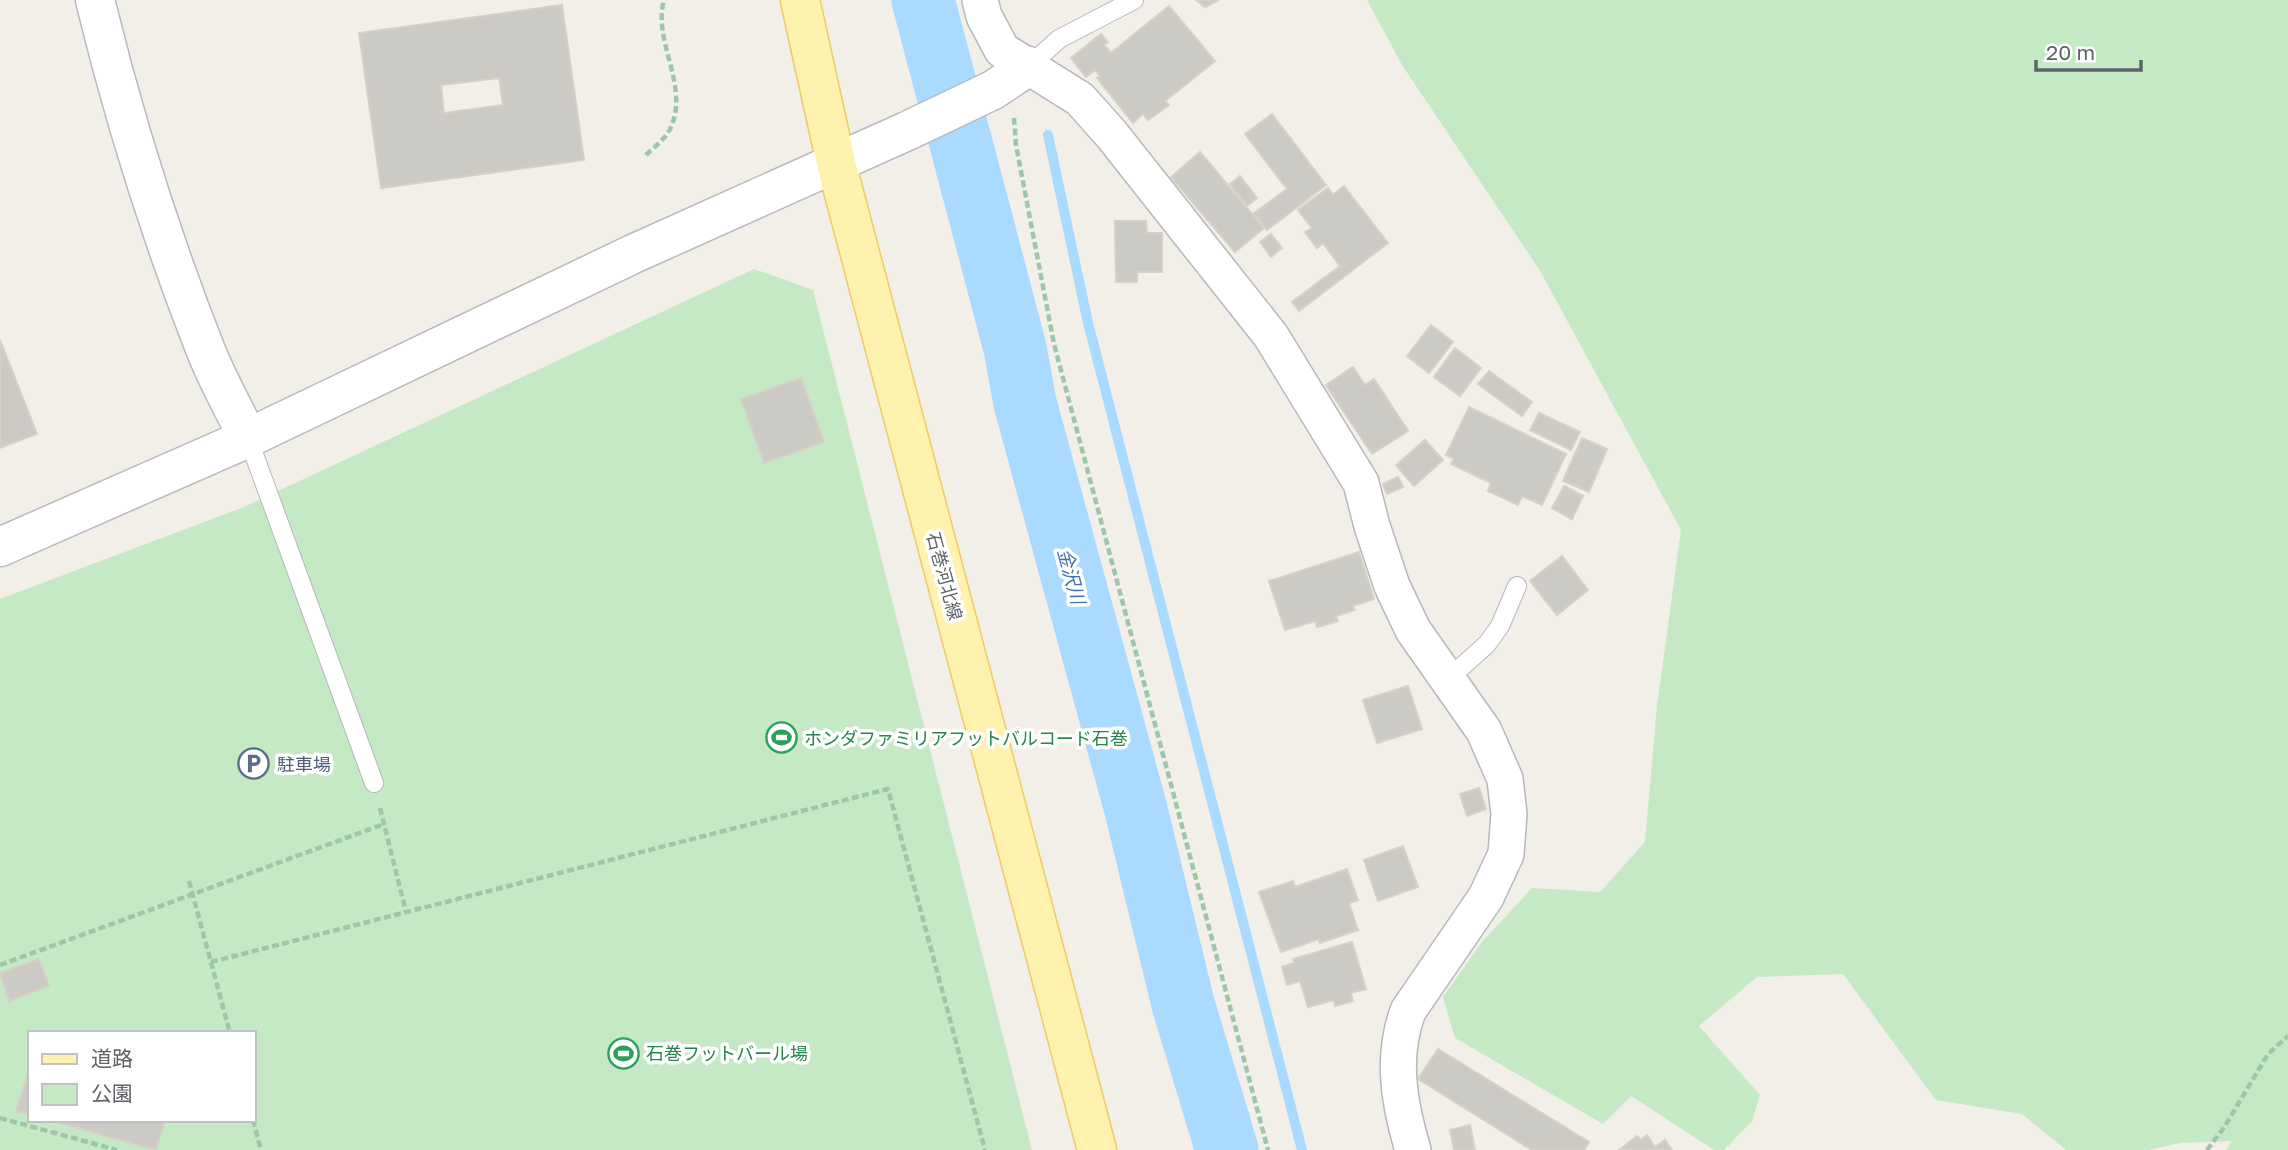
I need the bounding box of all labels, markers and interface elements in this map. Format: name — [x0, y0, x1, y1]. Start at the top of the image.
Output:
scale bar — [2036, 28, 2141, 72]
text: 20 m — [2046, 39, 2095, 65]
street label: 石巻河北線 — [923, 530, 967, 622]
water label: 金沢川 — [1054, 545, 1091, 608]
sports icon: ホンダファミリアフットバルコード石巻 — [764, 721, 798, 755]
place label: ホンダファミリアフットバルコード石巻 — [804, 727, 1128, 749]
parking icon: 駐車場 — [237, 747, 271, 781]
place label: 駐車場 — [277, 753, 331, 775]
legend — [28, 1031, 256, 1122]
sports icon: 石巻フットバール場 — [606, 1036, 640, 1070]
place label: 石巻フットバール場 — [646, 1042, 808, 1064]
text: 道路 — [91, 1045, 133, 1071]
text: 公園 — [91, 1080, 133, 1106]

